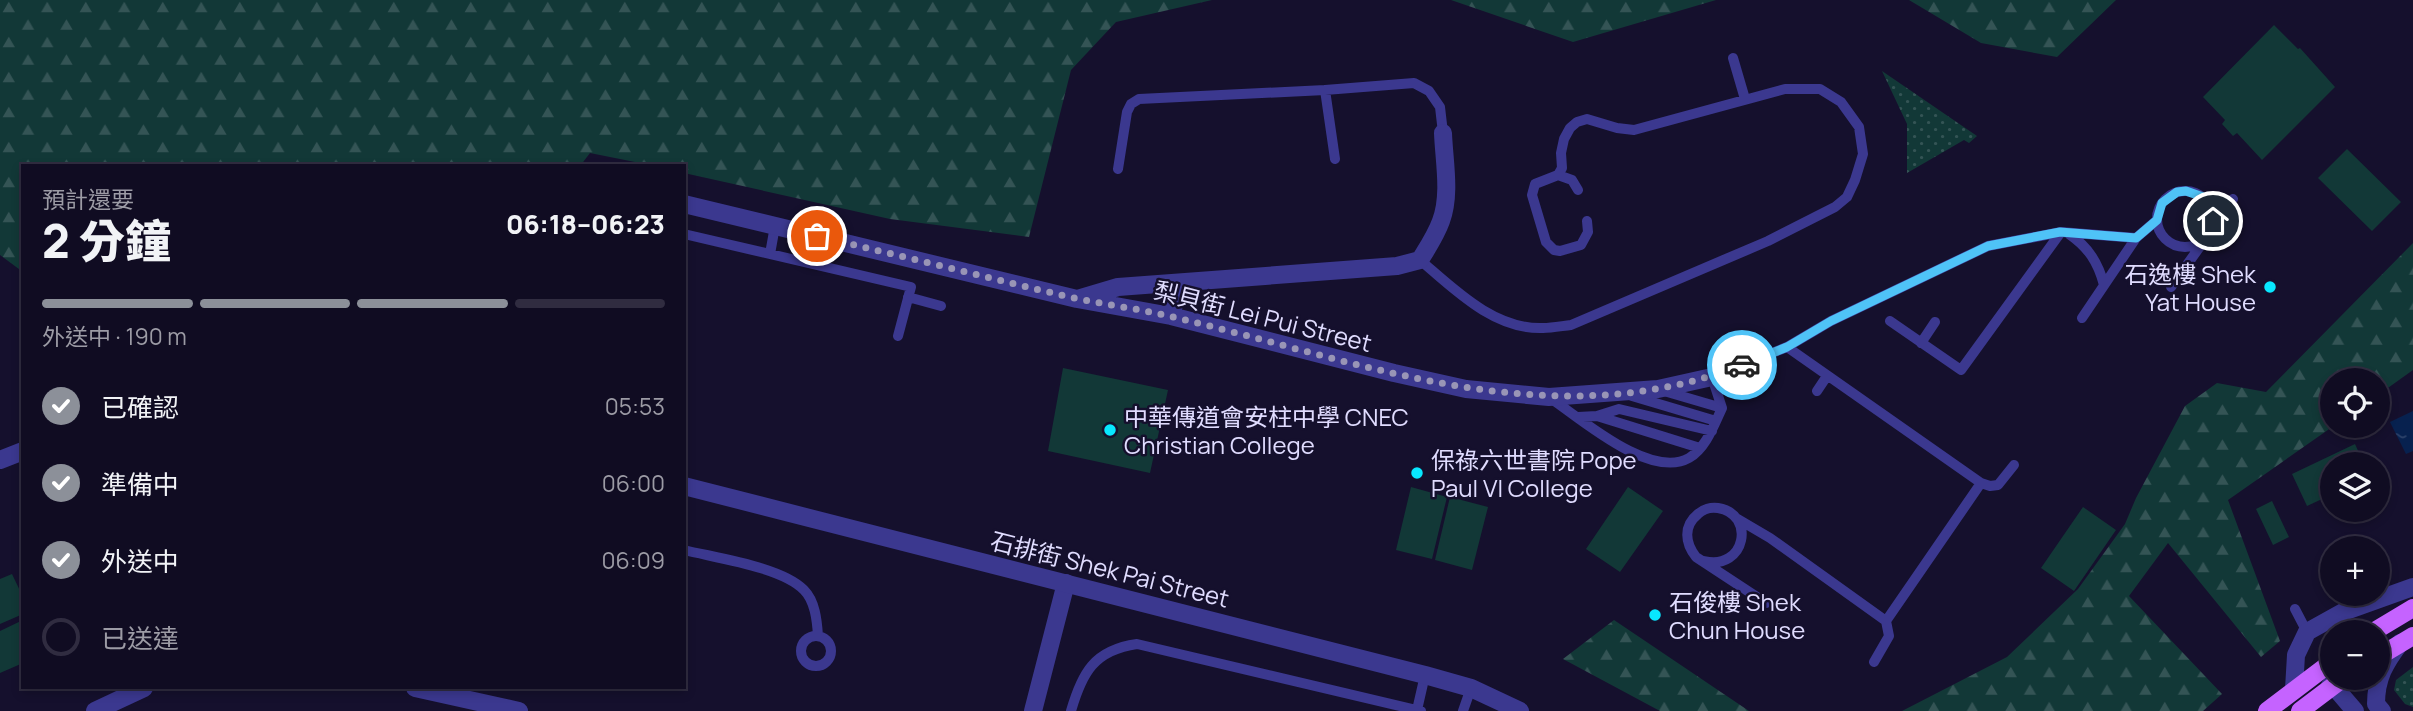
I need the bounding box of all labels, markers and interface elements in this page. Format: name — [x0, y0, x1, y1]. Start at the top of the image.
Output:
text: 預計還要 — [42, 183, 134, 215]
pin — [2183, 191, 2243, 251]
icon: home — [2194, 202, 2232, 240]
text: 06:18–06:23 — [506, 206, 665, 242]
pin — [787, 206, 847, 266]
text: 2 分鐘 — [42, 209, 171, 272]
icon: bag — [798, 217, 836, 255]
place label: 石逸樓 Shek Yat House — [2124, 257, 2257, 318]
street label: 梨貝街 Lei Pui Street — [1151, 273, 1375, 359]
marker: 石逸樓 Shek Yat House — [2262, 279, 2278, 295]
text: 外送中 · 190 m — [42, 320, 187, 352]
courier — [1707, 330, 1777, 400]
icon: car — [1723, 346, 1761, 384]
map controls — [2320, 368, 2390, 690]
button: locate — [2320, 368, 2390, 438]
icon: check — [42, 387, 80, 425]
text: 已確認 — [101, 389, 179, 425]
text: 05:53 — [605, 390, 665, 422]
place label: 中華傳道會安柱中學 CNEC Christian College — [1124, 400, 1409, 461]
marker: 中華傳道會安柱中學 CNEC Christian College — [1102, 422, 1118, 438]
place label: 保祿六世書院 Pope Paul VI College — [1431, 443, 1637, 504]
button: layers — [2320, 452, 2390, 522]
icon: check — [42, 464, 80, 502]
marker: 保祿六世書院 Pope Paul VI College — [1409, 465, 1425, 481]
text: 準備中 — [101, 466, 179, 502]
text: 06:00 — [602, 467, 665, 499]
street label: 石排街 Shek Pai Street — [987, 523, 1233, 615]
button: + — [2320, 536, 2390, 606]
icon: check — [42, 541, 80, 579]
text: 外送中 — [101, 543, 179, 579]
text: 06:09 — [602, 544, 665, 576]
place label: 石俊樓 Shek Chun House — [1669, 585, 1805, 646]
marker: 石俊樓 Shek Chun House — [1647, 607, 1663, 623]
text: 已送達 — [101, 620, 179, 656]
button: − — [2320, 620, 2390, 690]

